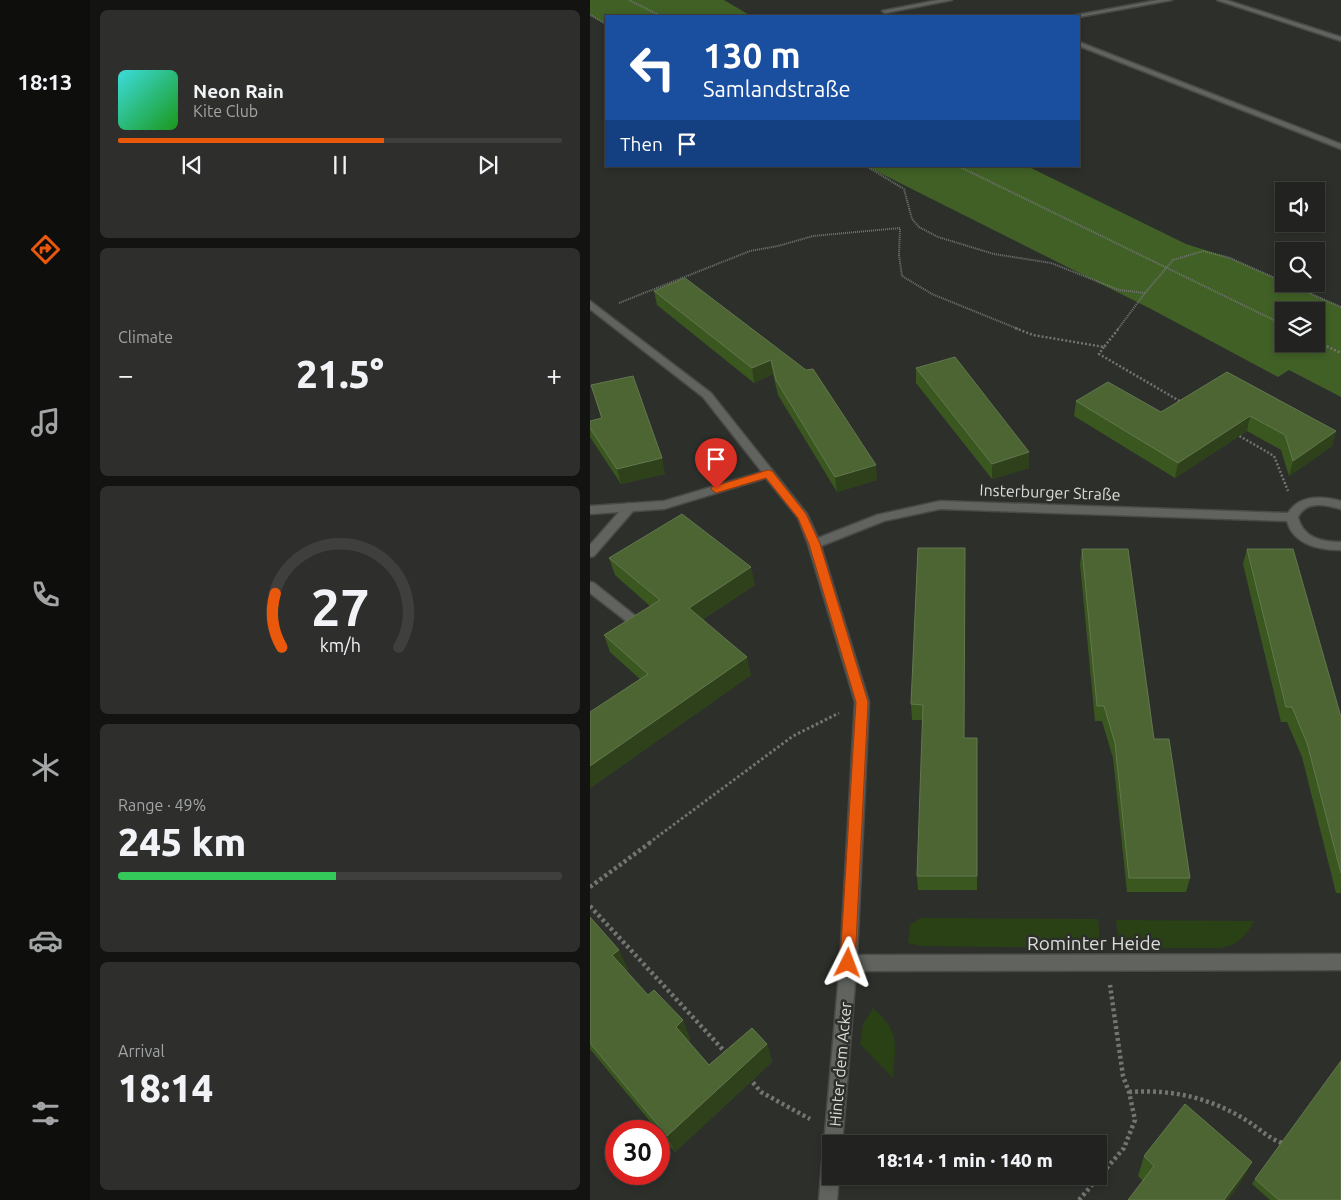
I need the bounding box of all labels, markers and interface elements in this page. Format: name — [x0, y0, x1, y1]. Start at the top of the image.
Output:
icon: left — [620, 35, 685, 100]
text: 130 m — [703, 35, 801, 75]
text: 18:13 — [17, 69, 73, 94]
text: Samlandstraße — [703, 76, 851, 101]
text: Neon Rain — [193, 80, 284, 102]
text: Kite Club — [193, 102, 258, 120]
icon: arrive — [673, 130, 701, 158]
text: Then — [620, 133, 663, 155]
icon: previous — [178, 151, 206, 179]
icon: pause — [326, 151, 354, 179]
icon: next — [474, 151, 502, 179]
map controls — [1275, 182, 1325, 352]
button: sound — [1275, 182, 1325, 232]
icon: directions — [28, 232, 63, 267]
button: search — [1275, 242, 1325, 292]
button: layers — [1275, 302, 1325, 352]
text: Climate — [118, 328, 173, 346]
text: 21.5° — [296, 353, 384, 395]
text: − — [118, 359, 134, 390]
text: + — [546, 359, 562, 390]
icon: music — [28, 405, 63, 440]
pin — [695, 438, 737, 489]
icon: arrive — [702, 445, 730, 473]
street label: Insterburger Straße — [979, 481, 1121, 503]
icon: phone — [28, 577, 63, 612]
text: 27 — [311, 578, 369, 636]
text: km/h — [319, 635, 361, 655]
icon: climate — [28, 750, 63, 785]
text: Range · 49% — [118, 796, 206, 814]
text: 245 km — [118, 821, 246, 863]
icon: car — [28, 923, 63, 958]
street label: Rominter Heide — [1027, 932, 1161, 954]
position arrow — [821, 936, 873, 988]
street label: Hinter dem Acker — [826, 1001, 854, 1127]
text: Arrival — [118, 1042, 165, 1060]
text: 18:14 — [118, 1067, 213, 1109]
icon: filters — [28, 1096, 63, 1131]
speed limit sign: 30 — [605, 1120, 670, 1185]
text: 18:14 · 1 min · 140 m — [876, 1149, 1053, 1171]

